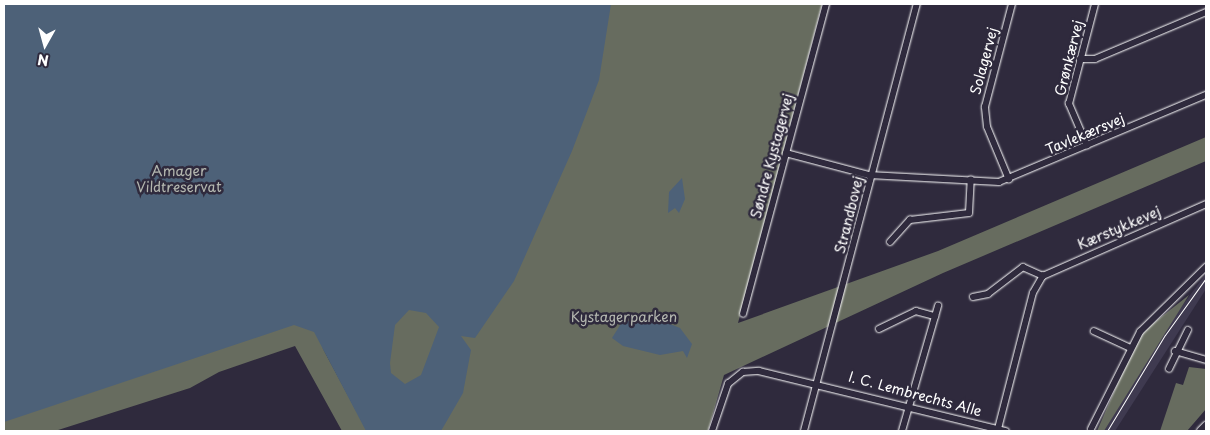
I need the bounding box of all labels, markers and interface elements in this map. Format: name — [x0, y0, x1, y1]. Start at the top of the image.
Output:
street label: Grønkærvej — [1052, 19, 1086, 97]
north arrow — [20, 20, 70, 70]
street label: Solagervej — [967, 26, 1001, 96]
text: N — [36, 49, 50, 71]
street label: Søndre Kystagervej — [747, 92, 797, 220]
street label: Tavlekærsvej — [1043, 110, 1127, 158]
park label: Amager Vildtreservat — [136, 163, 222, 196]
street label: Strandbovej — [831, 174, 867, 256]
street label: Kærstykkevej — [1075, 203, 1163, 253]
park label: Kystagerparken — [571, 309, 677, 325]
street label: I. C. Lembrechts Alle — [846, 368, 984, 420]

